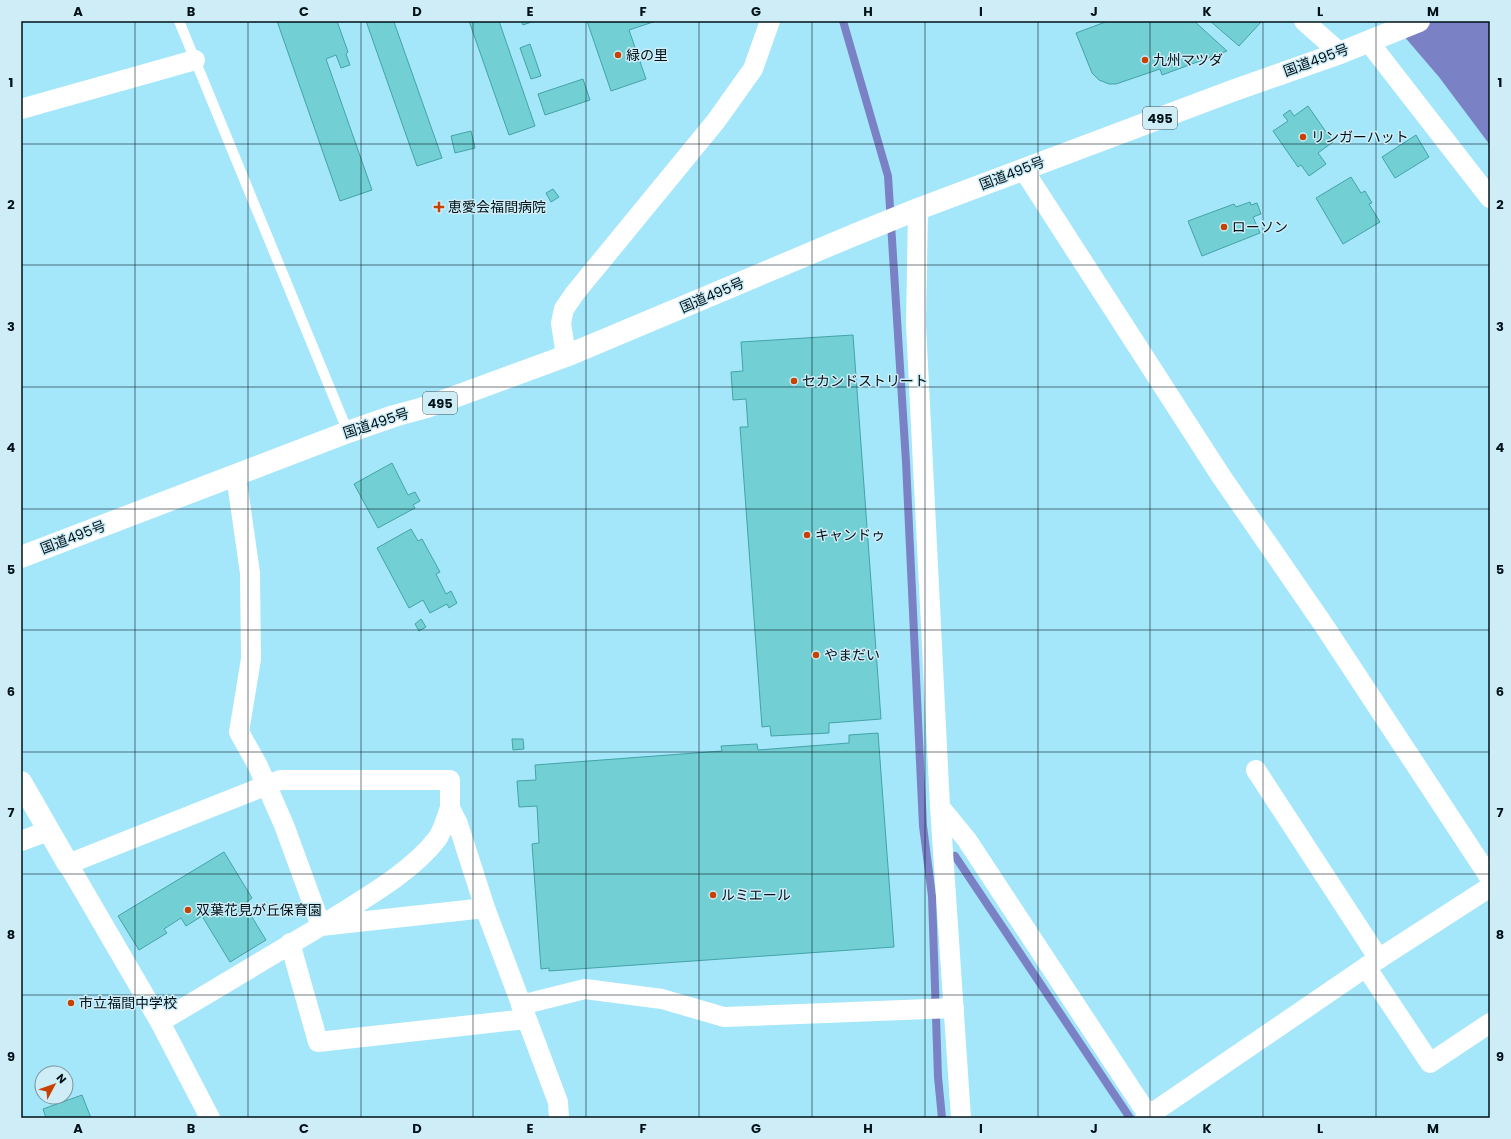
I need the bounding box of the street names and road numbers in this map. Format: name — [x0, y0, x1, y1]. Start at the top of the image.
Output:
street label: 国道495号 — [1280, 39, 1352, 81]
road number: 495 — [1143, 107, 1177, 129]
street label: 国道495号 — [976, 151, 1048, 195]
street label: 国道495号 — [677, 272, 747, 318]
road number: 495 — [423, 392, 457, 414]
street label: 国道495号 — [340, 403, 412, 443]
street label: 国道495号 — [37, 515, 109, 559]

